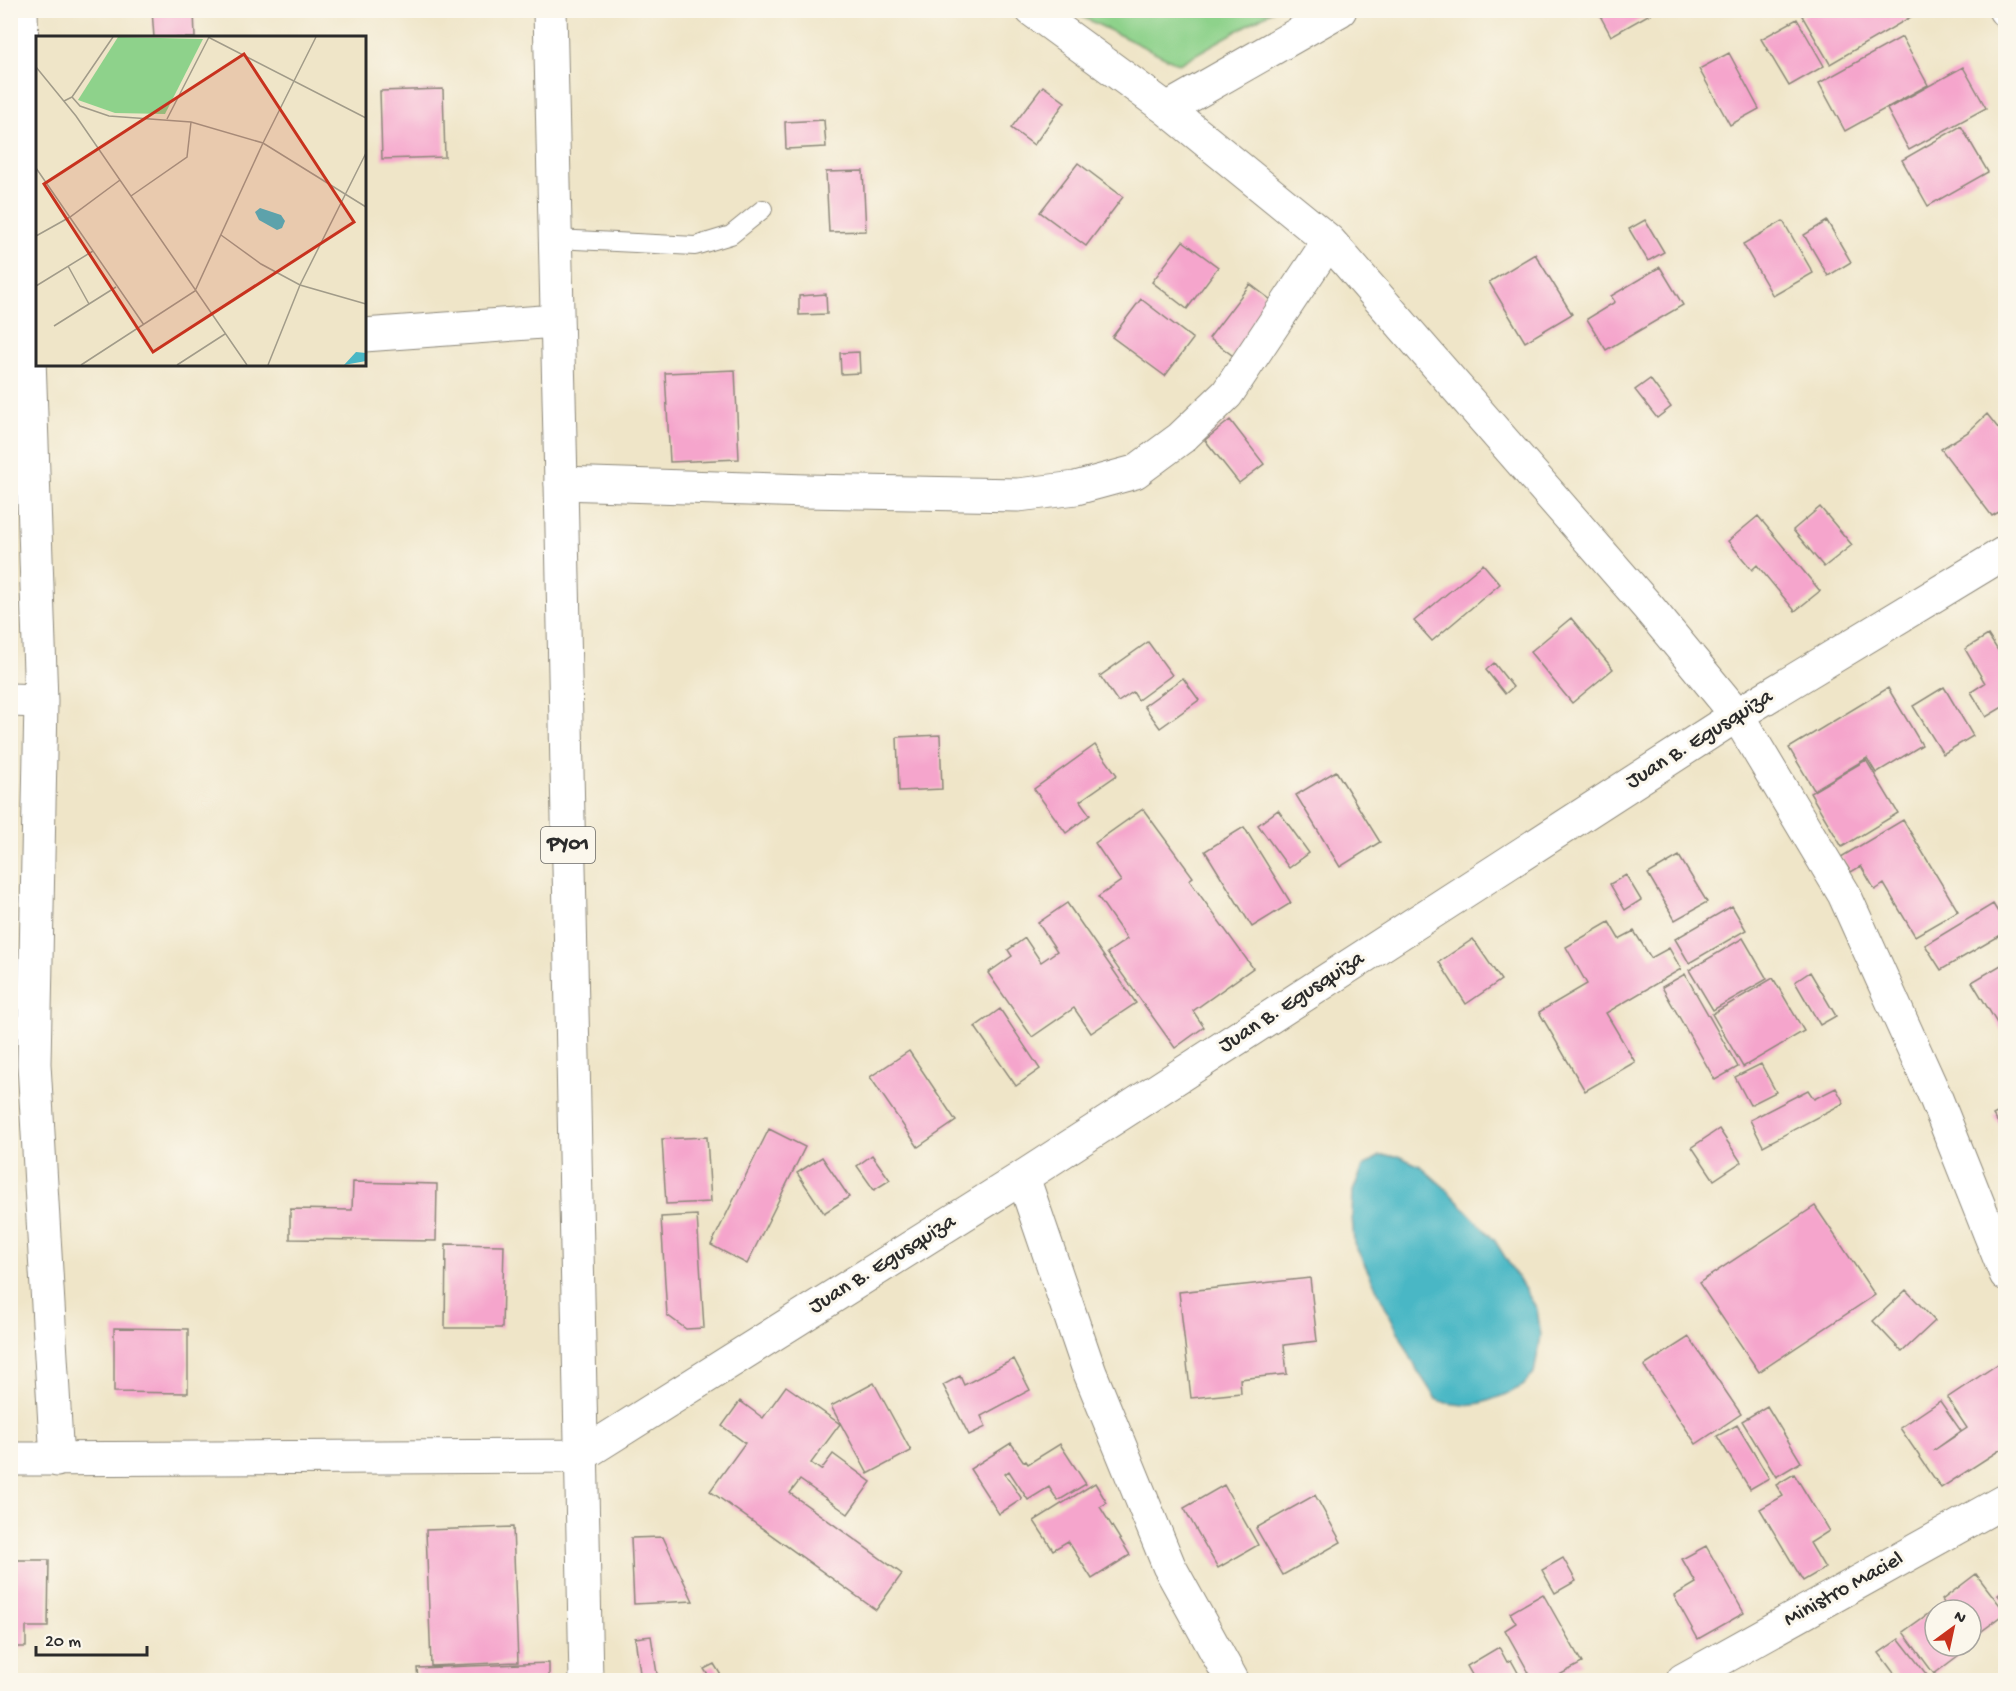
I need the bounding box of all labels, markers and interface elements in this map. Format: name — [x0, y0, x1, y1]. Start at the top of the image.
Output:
inset map — [36, 36, 366, 366]
street label: Juan B. Egusquiza — [1622, 684, 1779, 796]
road number: PY01 — [541, 827, 595, 863]
street label: Juan B. Egusquiza — [1214, 946, 1370, 1060]
street label: Juan B. Egusquiza — [805, 1209, 962, 1321]
street label: Ministro Maciel — [1780, 1546, 1908, 1634]
north arrow — [1923, 1598, 1983, 1658]
text: N — [1950, 1608, 1969, 1629]
scale bar — [36, 1619, 147, 1657]
text: 20 m — [45, 1632, 81, 1653]

